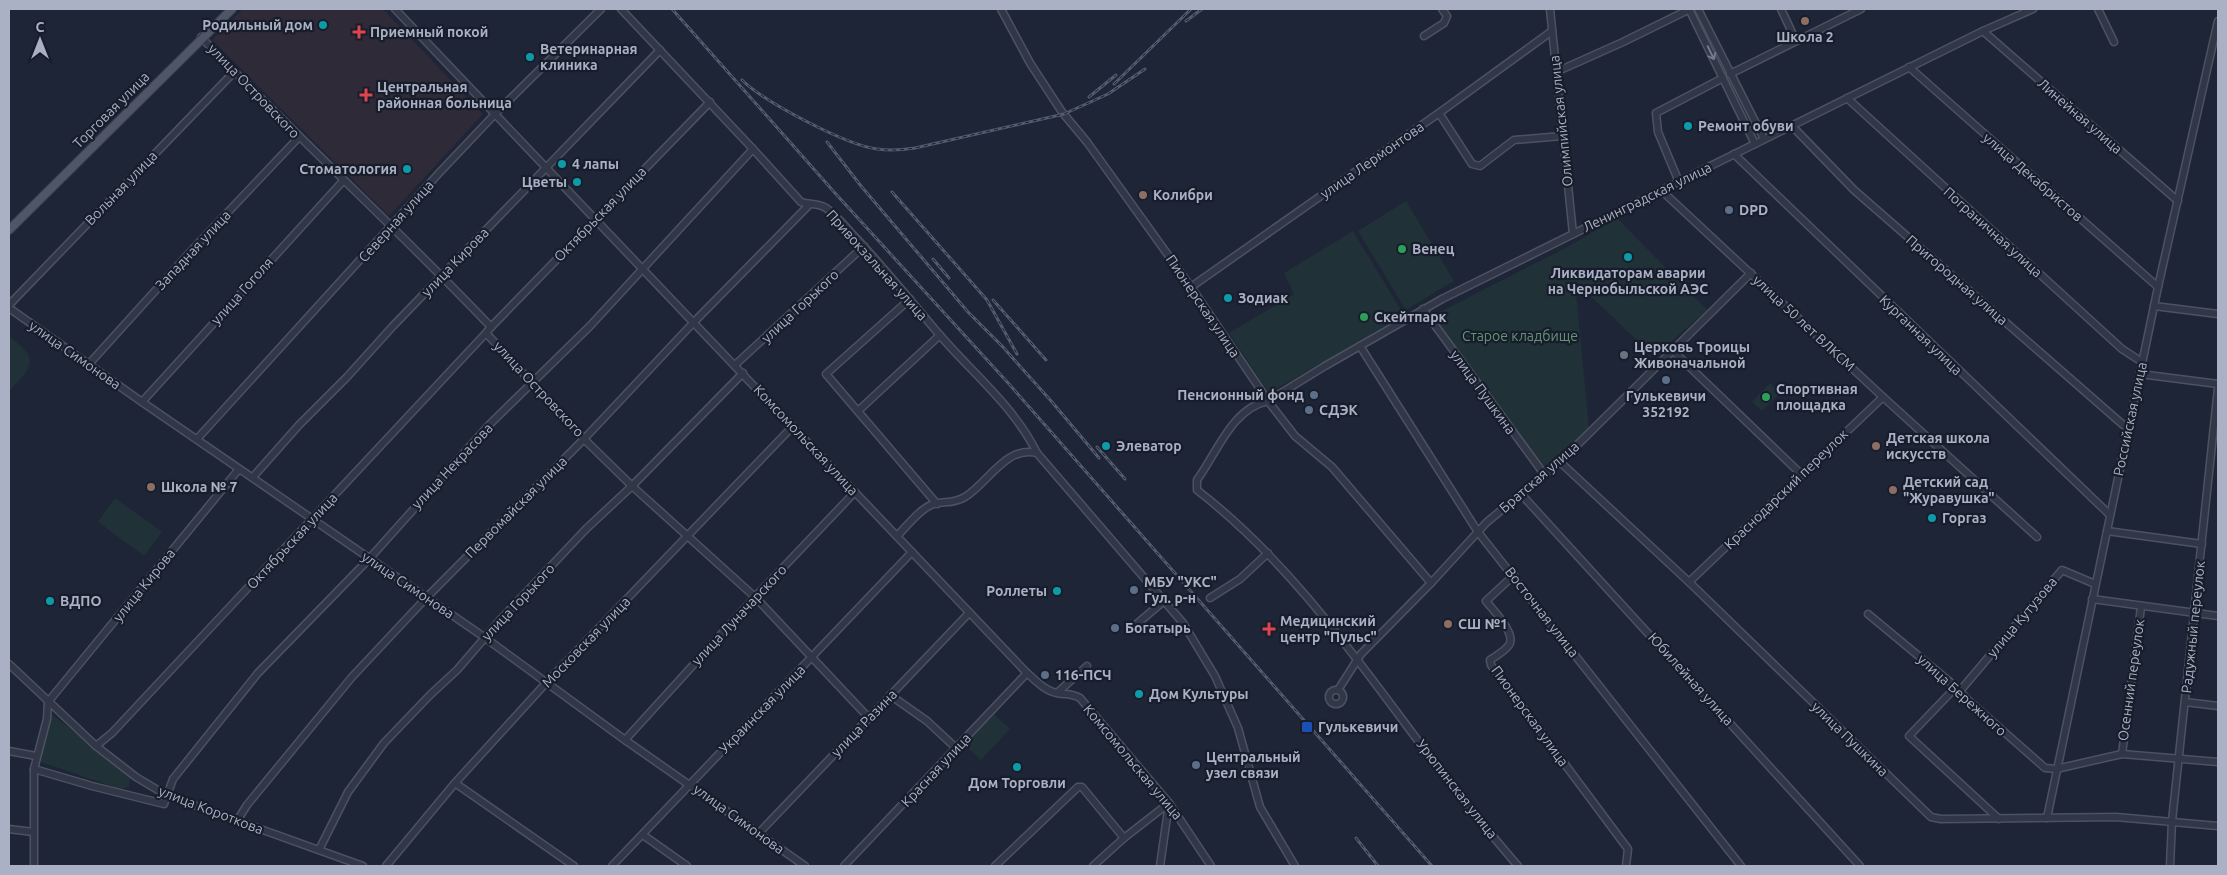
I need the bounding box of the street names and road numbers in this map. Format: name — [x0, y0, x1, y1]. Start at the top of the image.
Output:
street label: улица Островского — [205, 41, 303, 141]
street label: Олимпийская улица — [1546, 55, 1576, 187]
street label: Торговая улица — [70, 69, 152, 151]
street label: Линейная улица — [2035, 75, 2125, 157]
street label: улица Лермонтова — [1317, 118, 1427, 202]
street label: улица Декабристов — [1980, 129, 2086, 225]
street label: Вольная улица — [82, 148, 160, 228]
street label: Ленинградская улица — [1580, 159, 1714, 235]
street label: Октябрьская улица — [551, 163, 649, 265]
street label: Северная улица — [355, 177, 437, 265]
street label: Пограничная улица — [1940, 184, 2046, 280]
street label: Привокзальная улица — [823, 206, 931, 324]
street label: Западная улица — [152, 207, 234, 293]
street label: улица Кирова — [418, 224, 492, 300]
street label: Пригородная улица — [1903, 232, 2011, 328]
street label: Пионерская улица — [1163, 252, 1243, 360]
street label: улица Гоголя — [208, 254, 276, 328]
street label: улица Горького — [758, 266, 842, 346]
street label: улица 50 лет ВЛКСМ — [1750, 272, 1858, 374]
street label: Курганная улица — [1876, 292, 1966, 378]
street label: улица Симонова — [26, 317, 124, 393]
street label: улица Островского — [491, 338, 587, 440]
street label: улица Пушкина — [1447, 347, 1519, 437]
street label: Российская улица — [2110, 361, 2150, 477]
street label: Комсомольская улица — [751, 381, 861, 499]
street label: улица Некрасова — [408, 420, 496, 512]
street label: Краснодарский переулок — [1721, 426, 1851, 552]
street label: Братская улица — [1496, 438, 1582, 516]
street label: Первомайская улица — [462, 453, 570, 561]
street label: Октябрьская улица — [243, 490, 341, 592]
street label: улица Кирова — [110, 545, 178, 625]
street label: улица Симонова — [359, 548, 457, 622]
street label: улица Горького — [478, 560, 558, 644]
street label: Радужный переулок — [2178, 560, 2208, 694]
street label: улица Луначарского — [688, 561, 790, 669]
street label: Восточная улица — [1502, 564, 1582, 660]
street label: улица Кутузова — [1984, 574, 2060, 660]
street label: Московская улица — [539, 593, 633, 691]
street label: Осенний переулок — [2115, 618, 2147, 742]
street label: Юбилейная улица — [1645, 629, 1737, 729]
street label: улица Бережного — [1914, 651, 2010, 739]
street label: Украинская улица — [716, 661, 808, 757]
street label: Пионерская улица — [1488, 663, 1572, 769]
street label: улица Разина — [828, 686, 900, 760]
street label: улица Пушкина — [1808, 698, 1892, 780]
street label: Комсомольская улица — [1080, 701, 1186, 823]
street label: Красная улица — [898, 730, 974, 810]
street label: Урюпинская улица — [1413, 736, 1501, 842]
street label: улица Симонова — [691, 781, 787, 857]
street label: улица Короткова — [156, 783, 266, 837]

